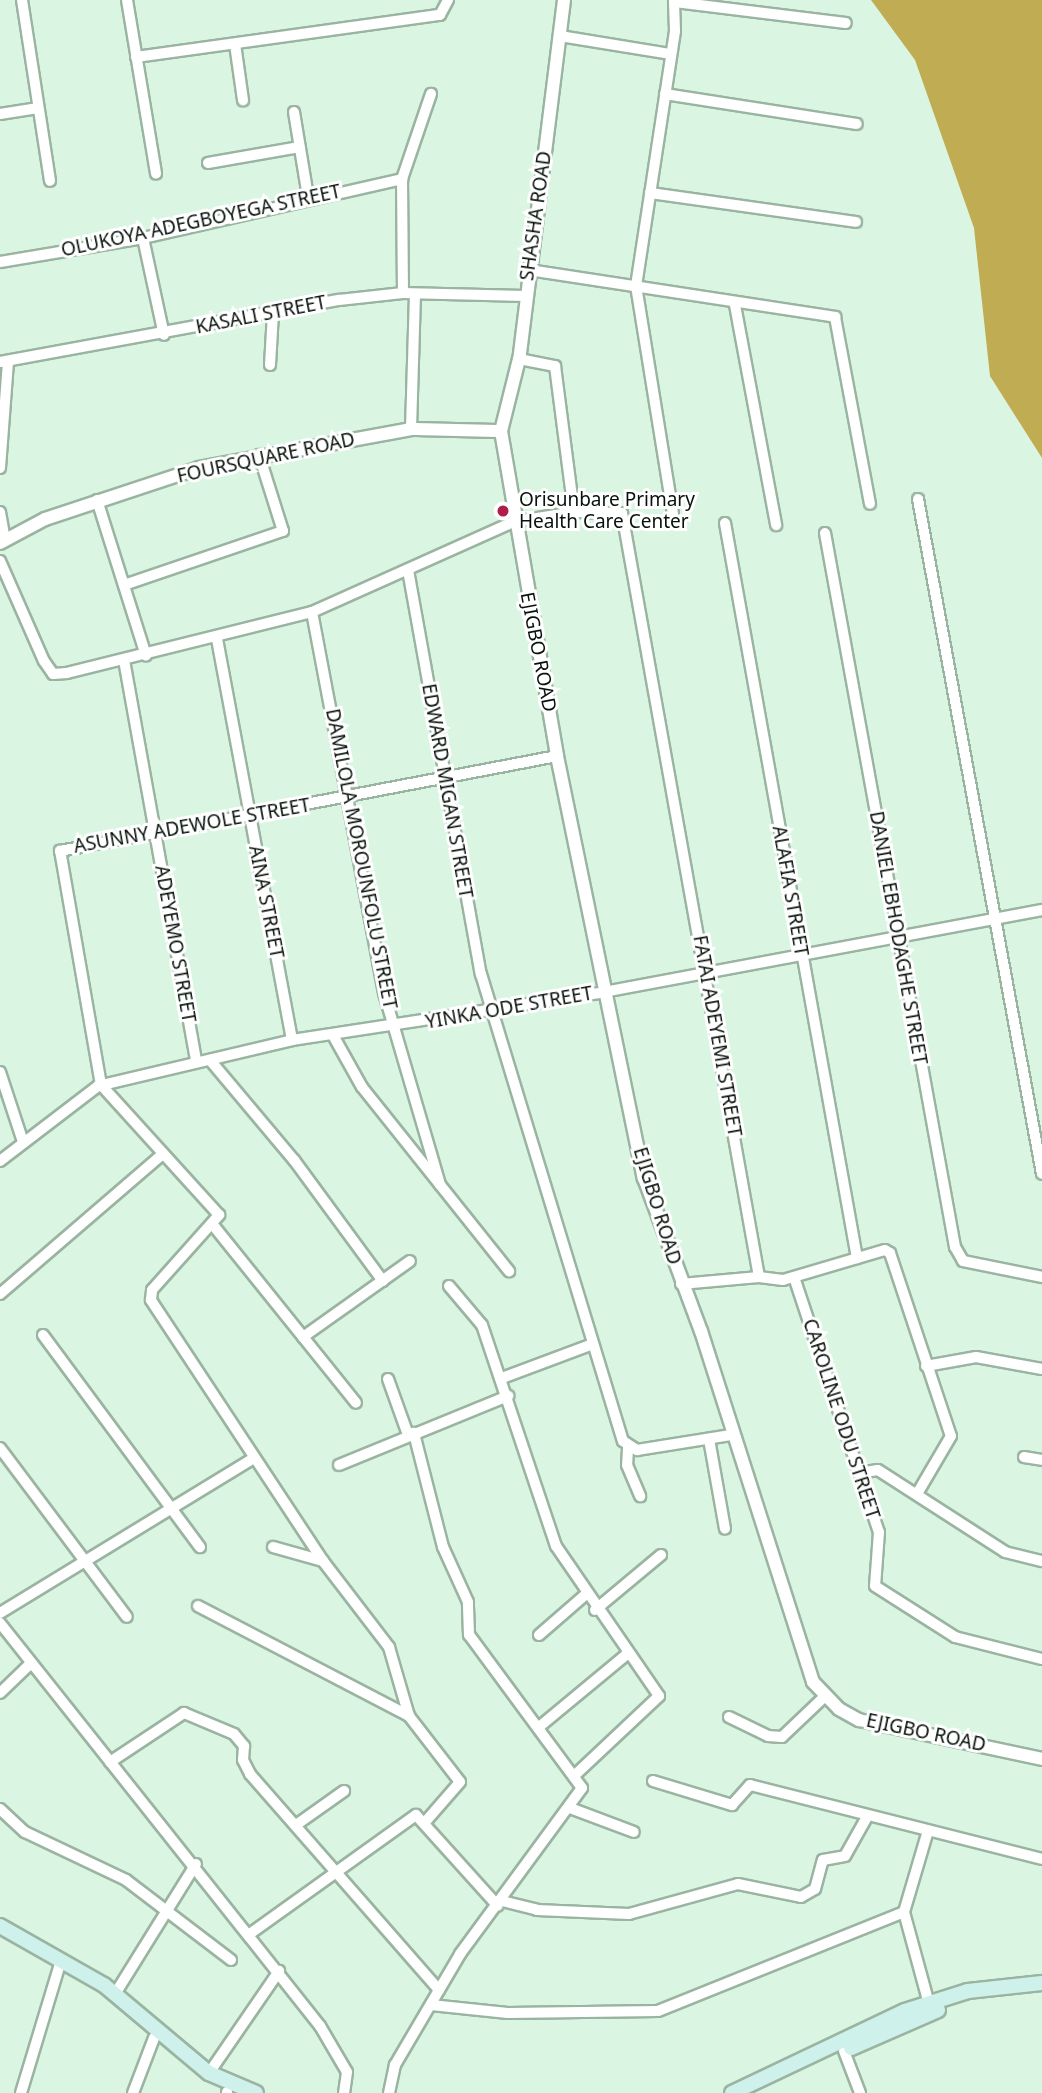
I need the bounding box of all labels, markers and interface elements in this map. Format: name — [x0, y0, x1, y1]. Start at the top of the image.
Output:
street label: SHASHA ROAD — [516, 150, 556, 282]
street label: OLUKOYA ADEGBOYEGA STREET — [59, 180, 343, 262]
street label: KASALI STREET — [194, 291, 328, 339]
street label: FOURSQUARE ROAD — [175, 428, 357, 488]
place label: Orisunbare Primary Health Care Center — [519, 489, 695, 533]
marker: Orisunbare Primary Health Care Center — [493, 501, 513, 521]
street label: EJIGBO ROAD — [515, 590, 561, 714]
street label: EDWARD MIGAN STREET — [417, 682, 477, 900]
street label: DAMILOLA MOROUNFOLU STREET — [321, 707, 401, 1011]
street label: ASUNNY ADEWOLE STREET — [72, 794, 312, 858]
street label: DANIEL EBHODAGHE STREET — [864, 809, 932, 1067]
street label: ALAFIA STREET — [767, 824, 813, 958]
street label: AINA STREET — [244, 844, 288, 960]
street label: ADEYEMO STREET — [150, 864, 200, 1024]
street label: FATAI ADEYEMI STREET — [688, 934, 746, 1138]
street label: YINKA ODE STREET — [424, 982, 594, 1034]
street label: EJIGBO ROAD — [628, 1145, 686, 1267]
street label: CAROLINE ODU STREET — [798, 1316, 884, 1522]
street label: EJIGBO ROAD — [864, 1709, 988, 1757]

